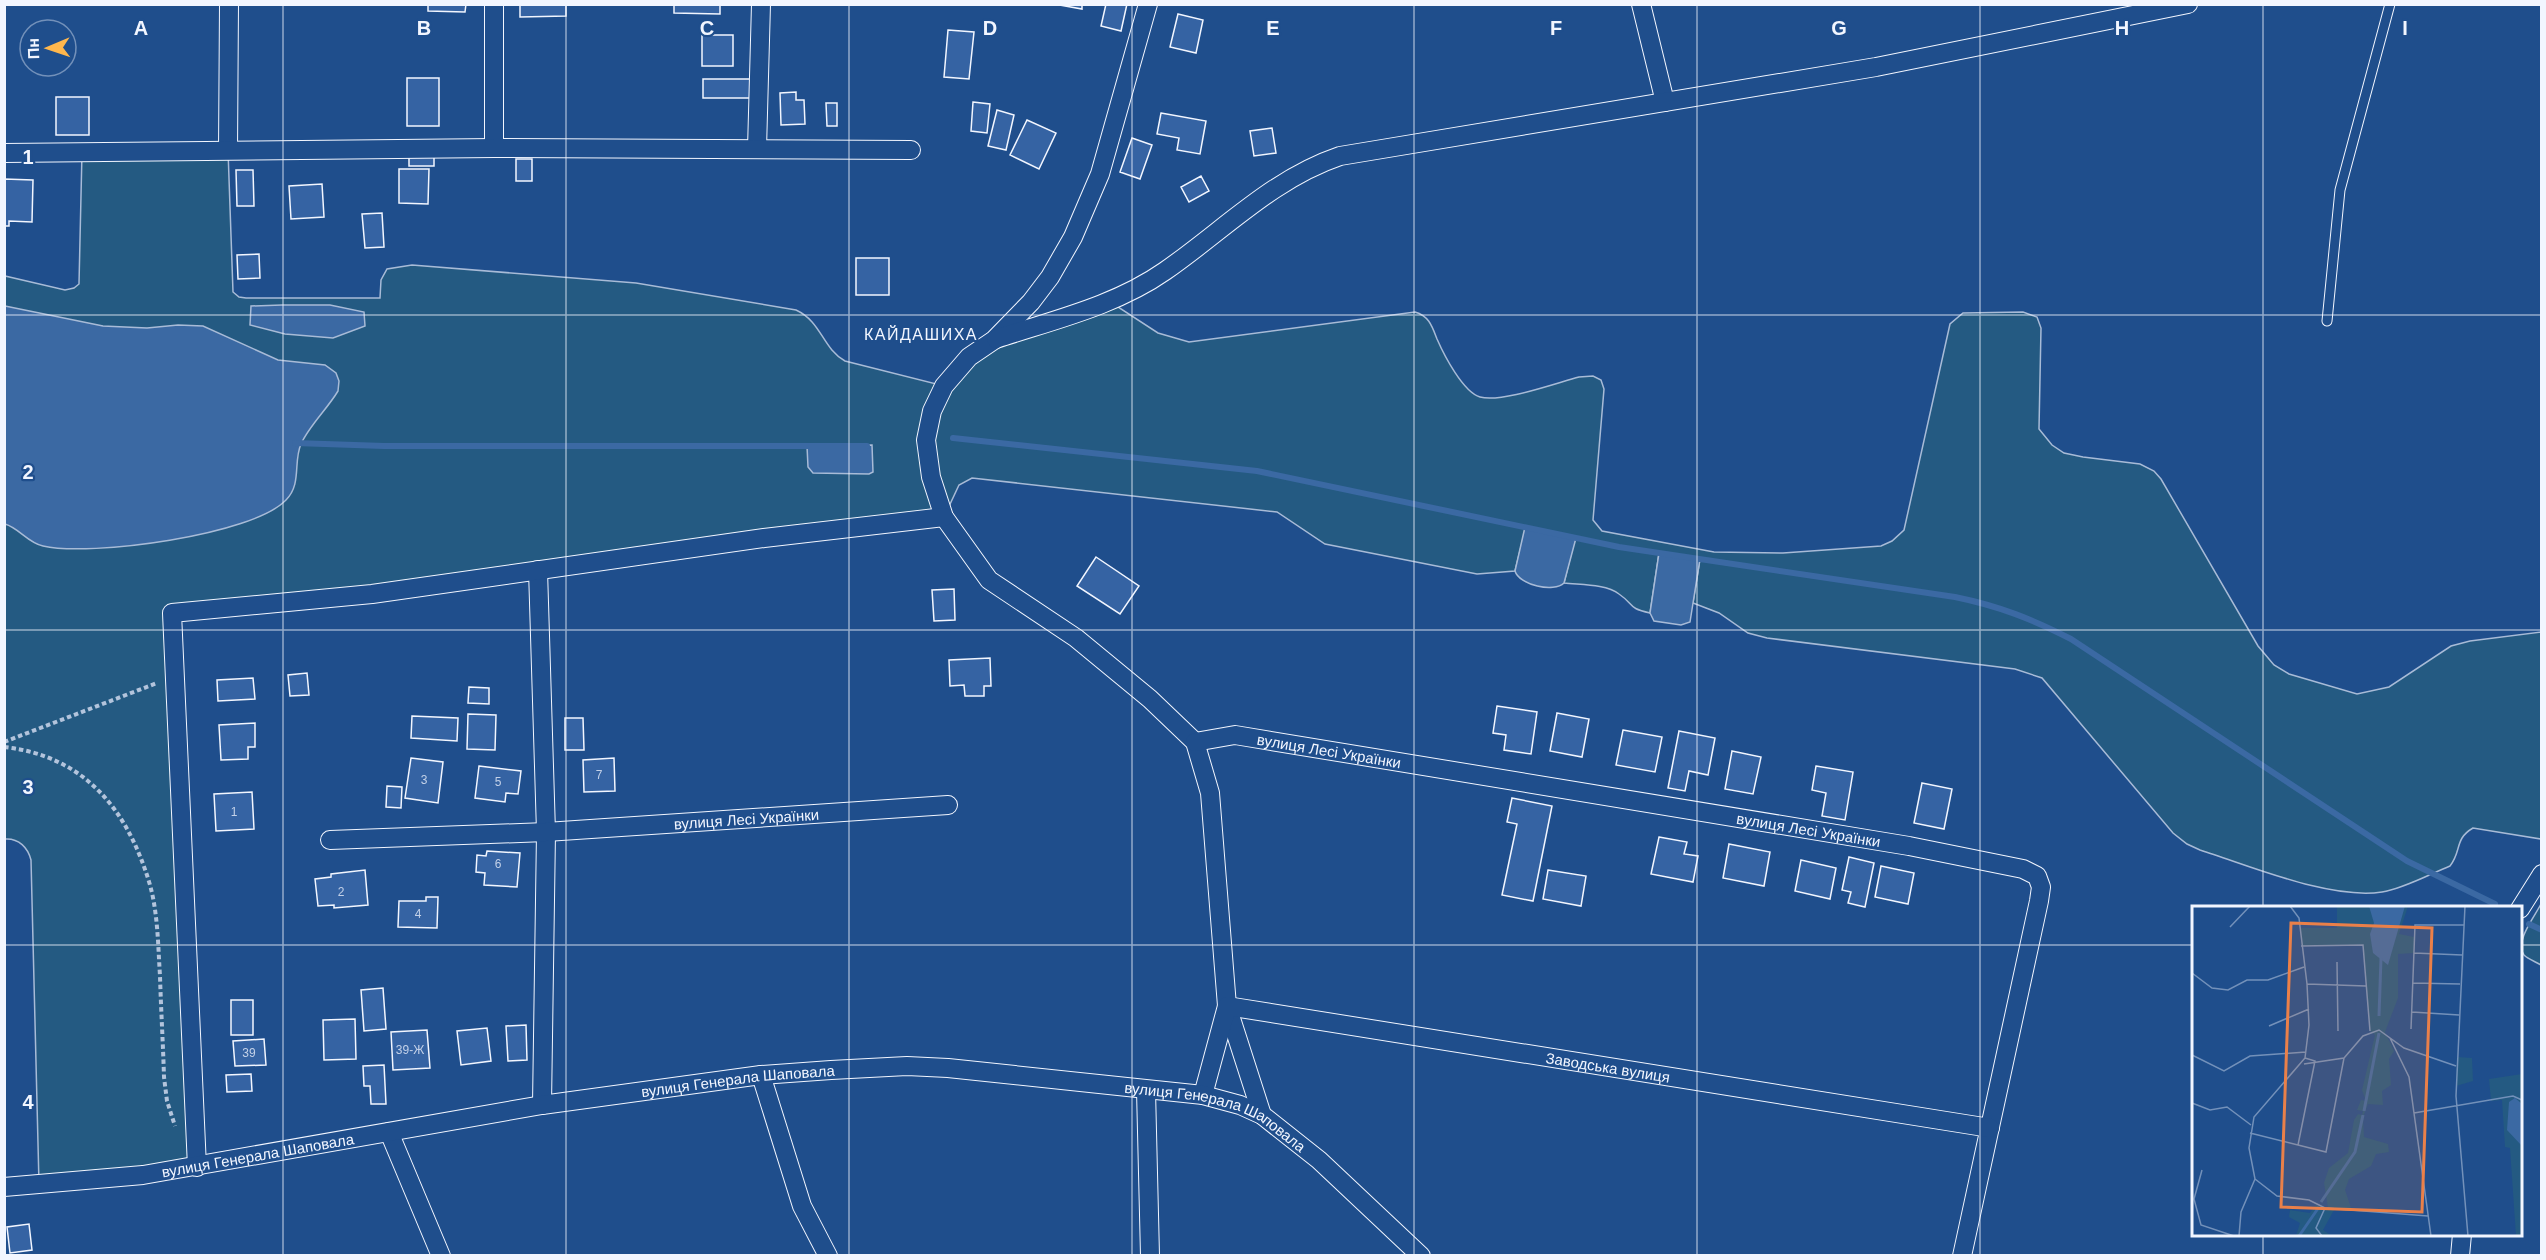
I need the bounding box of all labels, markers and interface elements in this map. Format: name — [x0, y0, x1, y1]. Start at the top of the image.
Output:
text: A — [134, 17, 148, 39]
text: B — [417, 17, 431, 39]
text: C — [700, 17, 714, 39]
text: D — [983, 17, 997, 39]
text: E — [1266, 17, 1280, 39]
text: F — [1550, 17, 1562, 39]
text: G — [1831, 17, 1847, 39]
text: H — [2115, 17, 2129, 39]
text: I — [2402, 17, 2408, 39]
north arrow — [18, 18, 78, 78]
text: Пн — [25, 38, 42, 59]
text: 1 — [22, 146, 34, 168]
district label: КАЙДАШИХА — [864, 325, 978, 343]
text: 2 — [22, 461, 34, 483]
street label: вулиця Лесі Українки — [1256, 730, 1402, 771]
house number: 7 — [596, 768, 603, 782]
house number: 3 — [421, 773, 428, 787]
house number: 5 — [495, 775, 502, 789]
text: 3 — [22, 776, 34, 798]
house number: 1 — [231, 805, 238, 819]
street label: вулиця Лесі Українки — [673, 805, 820, 832]
street label: вулиця Лесі Українки — [1735, 809, 1882, 850]
house number: 6 — [495, 857, 502, 871]
house number: 2 — [338, 885, 345, 899]
inset map — [2192, 906, 2522, 1236]
house number: 4 — [415, 907, 422, 921]
house number: 39-Ж — [396, 1043, 424, 1057]
house number: 39 — [242, 1046, 256, 1060]
street label: Заводська вулиця — [1545, 1049, 1671, 1085]
street label: вулиця Генерала Шаповала — [640, 1061, 836, 1100]
street label: вулиця Генерала Шаповала — [1124, 1078, 1310, 1155]
text: 4 — [22, 1091, 34, 1113]
street label: вулиця Генерала Шаповала — [160, 1130, 356, 1180]

